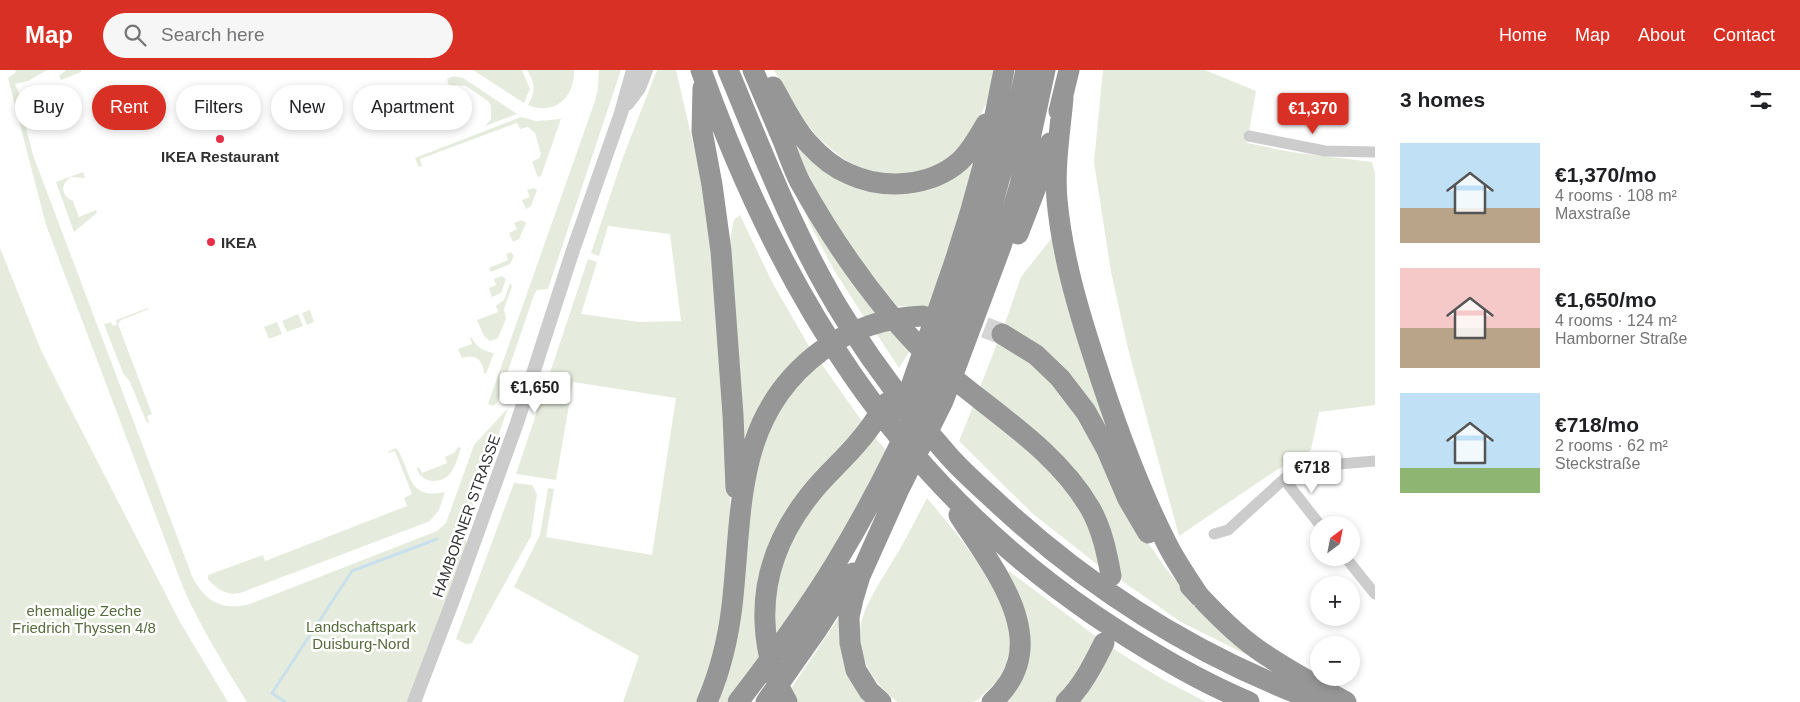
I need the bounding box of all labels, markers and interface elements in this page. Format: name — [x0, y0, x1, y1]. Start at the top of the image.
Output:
search box — [103, 13, 453, 58]
text: Map — [25, 21, 73, 48]
icon: search — [121, 21, 149, 49]
text: Search here — [161, 24, 265, 45]
text: Home — [1499, 25, 1547, 45]
text: Map — [1575, 25, 1610, 45]
text: About — [1638, 25, 1685, 45]
text: Contact — [1713, 25, 1775, 45]
chip: Buy — [15, 85, 82, 130]
chip: Rent — [92, 85, 166, 130]
chip: Filters — [176, 85, 261, 130]
chip: New — [271, 85, 343, 130]
chip: Apartment — [353, 85, 472, 130]
icon: filters — [1747, 86, 1775, 114]
text: 3 homes — [1400, 88, 1485, 111]
pin: €1,370 — [1272, 92, 1354, 135]
text: €1,370 — [1289, 100, 1337, 117]
marker: IKEA Restaurant — [214, 133, 226, 145]
place label: IKEA Restaurant — [161, 148, 279, 165]
icon: home — [1440, 163, 1500, 223]
text: €1,370/mo — [1555, 163, 1657, 186]
text: 4 rooms · 108 m² — [1555, 187, 1677, 204]
text: Maxstraße — [1555, 205, 1631, 222]
place label: IKEA — [221, 234, 257, 251]
marker: IKEA — [205, 236, 217, 248]
icon: home — [1440, 288, 1500, 348]
text: €1,650/mo — [1555, 288, 1657, 311]
text: 4 rooms · 124 m² — [1555, 312, 1677, 329]
text: Hamborner Straße — [1555, 330, 1688, 347]
pin: €1,650 — [494, 372, 576, 414]
text: €1,650 — [511, 379, 559, 396]
icon: home — [1440, 413, 1500, 473]
text: €718/mo — [1555, 413, 1639, 436]
street label: HAMBORNER STRASSE — [429, 432, 503, 600]
text: 2 rooms · 62 m² — [1555, 437, 1668, 454]
pin: €718 — [1282, 452, 1342, 494]
text: Steckstraße — [1555, 455, 1640, 472]
text: €718 — [1294, 459, 1330, 476]
north arrow — [1310, 516, 1360, 566]
map controls — [1310, 516, 1360, 686]
button: + — [1310, 576, 1360, 626]
park label: ehemalige Zeche Friedrich Thyssen 4/8 — [12, 602, 156, 636]
park label: Landschaftspark Duisburg-Nord — [306, 618, 417, 652]
button: − — [1310, 636, 1360, 686]

